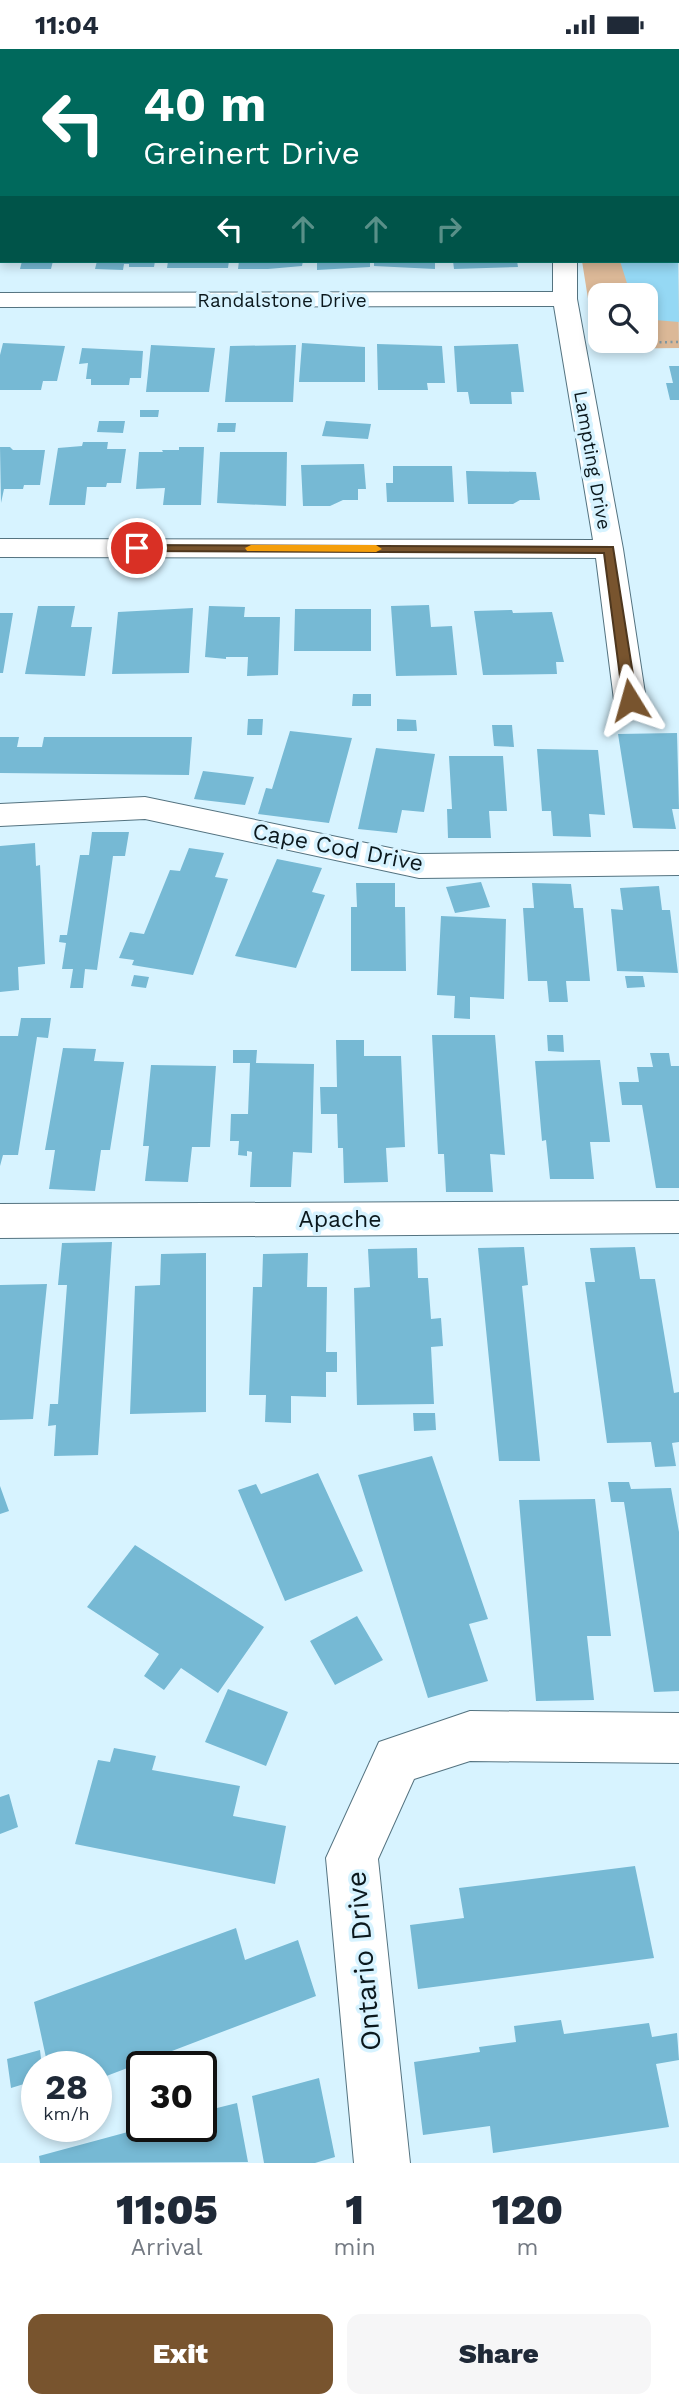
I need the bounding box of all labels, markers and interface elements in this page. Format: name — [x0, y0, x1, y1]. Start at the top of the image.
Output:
text: 11:04 — [35, 10, 99, 40]
text: 40 m — [143, 75, 266, 133]
icon: left — [28, 77, 119, 168]
text: Greinert Drive — [143, 134, 360, 172]
icon: left — [211, 210, 249, 248]
icon: ahead — [284, 210, 322, 248]
icon: ahead — [357, 210, 395, 248]
icon: right — [430, 210, 468, 248]
map controls — [588, 283, 658, 353]
button: search — [588, 283, 658, 353]
street label: Randalstone Drive — [197, 289, 367, 312]
street label: Lampting Drive — [569, 389, 616, 531]
pin — [107, 518, 167, 578]
icon: arrive — [118, 529, 156, 567]
position arrow — [593, 663, 667, 737]
street label: Cape Cod Drive — [250, 818, 426, 877]
street label: Apache — [298, 1206, 382, 1233]
street label: Ontario Drive — [339, 1870, 388, 2052]
speed limit sign: 30 — [126, 2051, 217, 2142]
text: 28 — [45, 2066, 88, 2108]
text: km/h — [43, 2103, 90, 2124]
text: 11:05 — [116, 2185, 218, 2234]
text: 1 — [345, 2185, 364, 2234]
text: 120 — [492, 2185, 563, 2234]
text: Arrival — [131, 2234, 203, 2261]
text: min — [334, 2234, 376, 2261]
text: m — [516, 2234, 538, 2261]
button: Exit — [28, 2314, 333, 2394]
button: Share — [347, 2314, 651, 2394]

